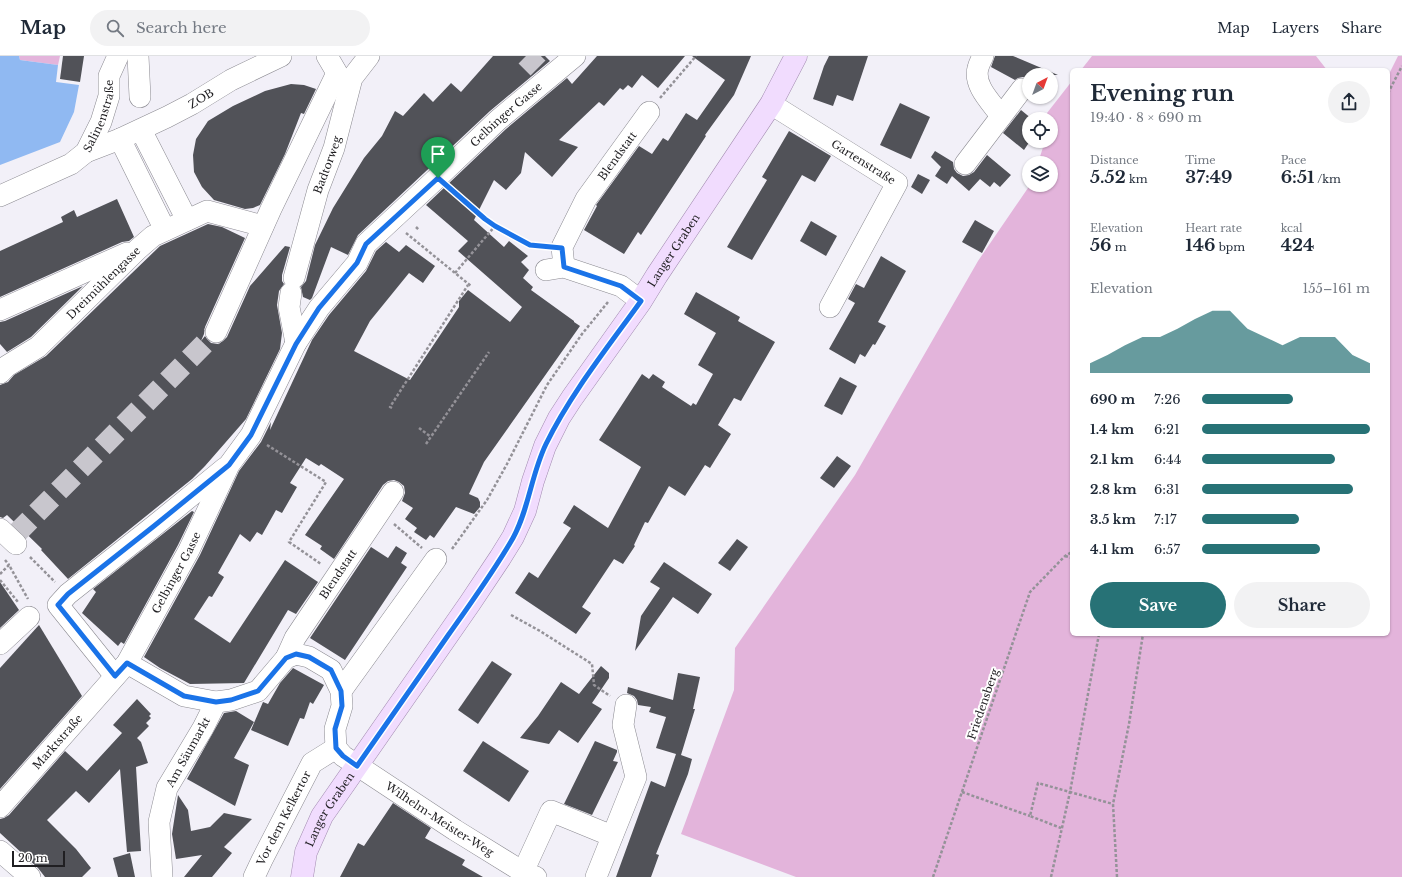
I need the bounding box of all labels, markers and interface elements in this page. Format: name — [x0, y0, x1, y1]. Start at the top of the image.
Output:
search box — [90, 10, 370, 46]
text: Map — [20, 16, 66, 39]
icon: search — [104, 17, 126, 39]
text: Search here — [136, 18, 227, 37]
text: Map — [1217, 19, 1250, 37]
text: Layers — [1272, 19, 1319, 37]
text: Share — [1341, 19, 1382, 37]
north arrow — [1022, 68, 1058, 104]
map controls — [1022, 68, 1058, 192]
street label: Gelbinger Gasse — [467, 79, 545, 150]
street label: Salinenstraße — [80, 80, 117, 155]
text: Evening run — [1090, 80, 1234, 107]
button: share — [1328, 81, 1370, 123]
street label: ZOB — [186, 85, 216, 112]
text: 19:40 · 8 × 690 m — [1090, 109, 1202, 126]
button: locate — [1022, 112, 1058, 148]
street label: Blendstatt — [595, 128, 640, 183]
street label: Badtorweg — [310, 134, 344, 196]
street label: Gartenstraße — [829, 136, 898, 187]
pin — [421, 137, 455, 178]
icon: arrive — [427, 143, 449, 165]
text: Distance — [1090, 153, 1139, 167]
text: Time — [1185, 153, 1216, 167]
text: Pace — [1281, 153, 1306, 167]
button: layers — [1022, 156, 1058, 192]
text: 5.52 — [1090, 167, 1126, 188]
text: 37:49 — [1185, 167, 1233, 188]
text: 6:51 — [1281, 167, 1314, 188]
text: km — [1126, 172, 1147, 186]
text: /km — [1314, 172, 1341, 186]
street label: Langer Graben — [644, 211, 703, 289]
text: Elevation — [1090, 221, 1143, 235]
text: Heart rate — [1185, 221, 1242, 235]
text: kcal — [1281, 221, 1303, 235]
text: 56 — [1090, 235, 1112, 256]
text: 146 — [1185, 235, 1216, 256]
text: 424 — [1281, 235, 1314, 256]
text: m — [1112, 240, 1127, 254]
text: bpm — [1216, 240, 1245, 254]
street label: Dreimühlengasse — [64, 243, 143, 322]
text: Elevation — [1090, 280, 1153, 297]
text: 155–161 m — [1302, 280, 1370, 297]
text: 690 m — [1090, 391, 1135, 408]
text: 7:26 — [1154, 391, 1181, 408]
text: 1.4 km — [1090, 421, 1134, 438]
text: 6:21 — [1154, 421, 1180, 438]
text: 2.1 km — [1090, 451, 1134, 468]
text: 6:44 — [1154, 451, 1181, 468]
text: 2.8 km — [1090, 481, 1137, 498]
text: 6:31 — [1154, 481, 1180, 498]
text: 3.5 km — [1090, 511, 1136, 528]
text: 7:17 — [1154, 511, 1177, 528]
street label: Gelbinger Gasse — [149, 529, 204, 616]
text: 4.1 km — [1090, 541, 1134, 558]
text: 6:57 — [1154, 541, 1180, 558]
street label: Blendstatt — [316, 546, 360, 602]
button: Save — [1090, 582, 1226, 628]
button: Share — [1234, 582, 1370, 628]
street label: Friedensberg — [964, 666, 1002, 741]
street label: Marktstraße — [30, 711, 86, 772]
street label: Am Säumarkt — [162, 714, 213, 790]
street label: Vor dem Kelkertor — [253, 768, 314, 868]
street label: Langer Graben — [302, 769, 357, 849]
street label: Wilhelm-Meister-Weg — [382, 778, 497, 859]
scale bar — [12, 849, 65, 868]
text: 20 m — [18, 851, 48, 865]

